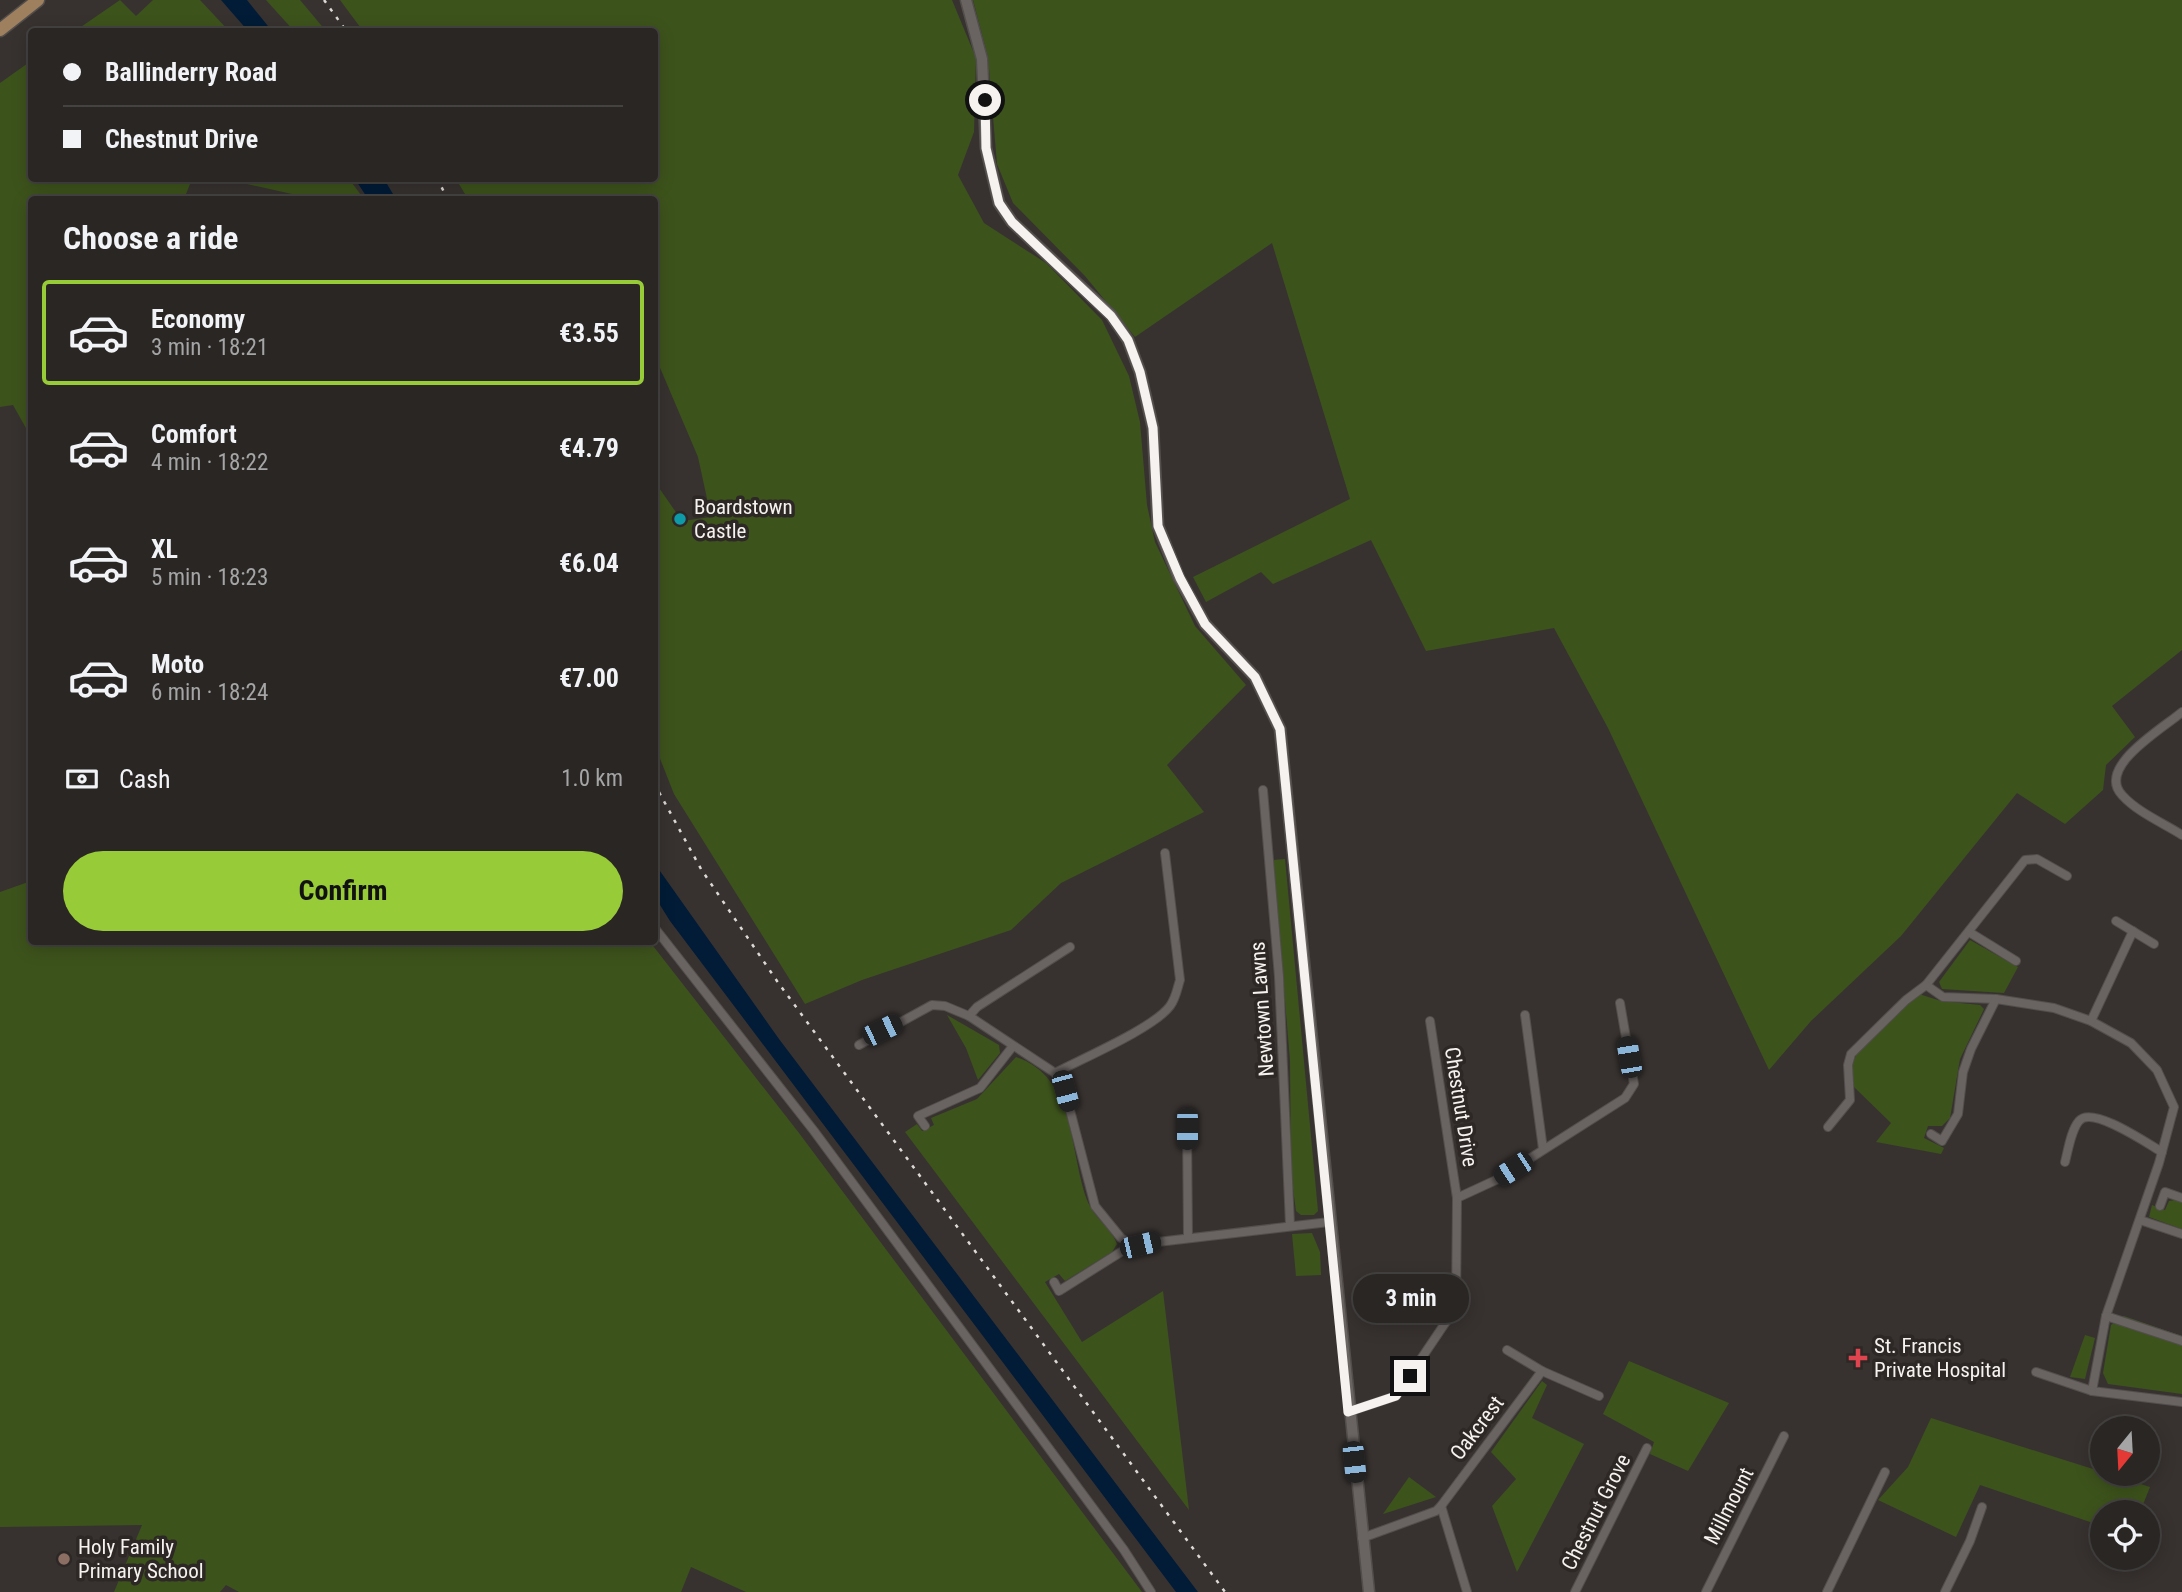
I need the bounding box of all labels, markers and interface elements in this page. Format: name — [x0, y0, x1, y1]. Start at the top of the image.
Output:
text: Ballinderry Road — [105, 57, 277, 87]
route start — [969, 84, 1001, 116]
text: Chestnut Drive — [105, 124, 258, 154]
text: Choose a ride — [63, 219, 238, 257]
icon: car — [67, 301, 130, 364]
text: Economy — [151, 304, 245, 334]
text: €3.55 — [559, 318, 619, 348]
text: 3 min · 18:21 — [151, 334, 268, 361]
icon: car — [67, 416, 130, 479]
text: Comfort — [151, 419, 237, 449]
text: €4.79 — [559, 433, 619, 463]
text: 4 min · 18:22 — [151, 449, 268, 476]
place label: Boardstown Castle — [694, 495, 793, 543]
marker: Boardstown Castle — [672, 511, 688, 527]
icon: car — [67, 531, 130, 594]
text: XL — [151, 534, 178, 564]
text: €6.04 — [559, 548, 619, 578]
text: 5 min · 18:23 — [151, 564, 268, 591]
icon: car — [67, 646, 130, 709]
text: Moto — [151, 649, 204, 679]
text: €7.00 — [559, 663, 619, 693]
text: 6 min · 18:24 — [151, 679, 268, 706]
icon: cash — [63, 760, 101, 798]
text: Cash — [119, 764, 171, 794]
text: 1.0 km — [561, 765, 623, 792]
button: Confirm — [63, 851, 623, 931]
street label: Newtown Lawns — [1245, 941, 1279, 1077]
car — [859, 1011, 906, 1049]
car — [1616, 1034, 1643, 1080]
street label: Chestnut Drive — [1440, 1045, 1482, 1169]
car — [1050, 1068, 1081, 1114]
car — [1177, 1108, 1198, 1150]
car — [1490, 1149, 1537, 1189]
car — [1118, 1230, 1163, 1260]
callout: 3 min — [1352, 1274, 1468, 1324]
text: 3 min — [1385, 1285, 1437, 1312]
place label: St. Francis Private Hospital — [1874, 1334, 2006, 1382]
marker: St. Francis Private Hospital — [1848, 1348, 1868, 1368]
route end — [1394, 1360, 1426, 1392]
street label: Oakcrest — [1445, 1391, 1509, 1465]
north arrow — [2090, 1416, 2160, 1486]
map controls — [2090, 1416, 2160, 1570]
car — [1342, 1440, 1367, 1484]
street label: Chestnut Grove — [1557, 1450, 1636, 1574]
street label: Millmount — [1699, 1463, 1759, 1549]
button: locate — [2090, 1500, 2160, 1570]
place label: Holy Family Primary School — [78, 1535, 204, 1583]
marker: Holy Family Primary School — [56, 1551, 72, 1567]

